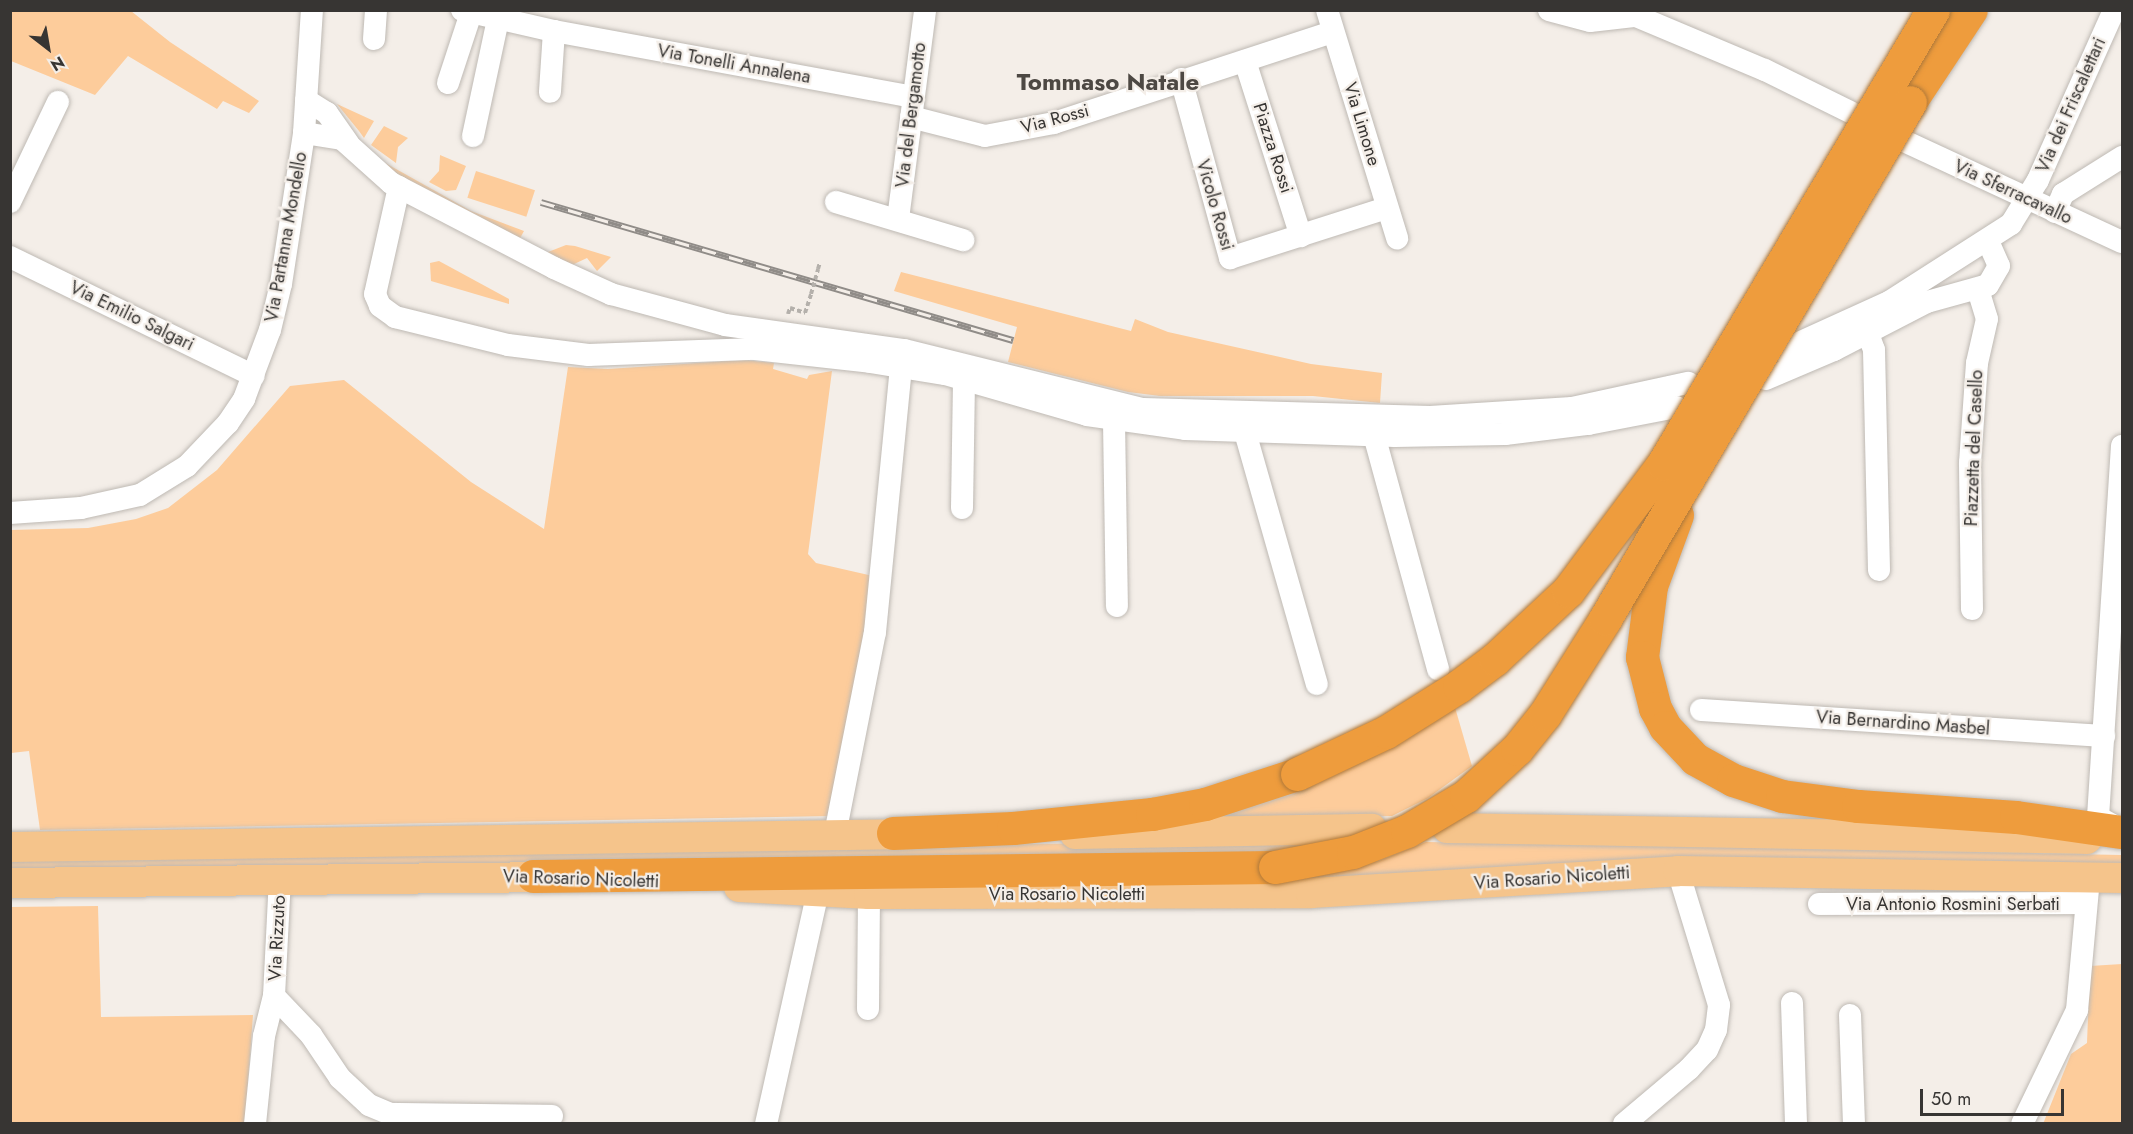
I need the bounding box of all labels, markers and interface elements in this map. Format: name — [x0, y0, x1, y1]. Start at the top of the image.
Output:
north arrow — [18, 18, 78, 78]
street label: Via dei Friscalettari — [2031, 34, 2111, 176]
street label: Via Tonelli Annalena — [656, 40, 812, 88]
street label: Via del Bergamotto — [891, 41, 931, 189]
text: N — [46, 51, 69, 77]
district label: Tommaso Natale — [1017, 68, 1199, 96]
street label: Via Limone — [1339, 80, 1385, 168]
street label: Via Rossi — [1019, 100, 1091, 138]
street label: Piazza Rossi — [1248, 100, 1298, 196]
street label: Via Partanna Mondello — [260, 150, 312, 324]
street label: Via Sferracavallo — [1951, 155, 2075, 229]
street label: Vicolo Rossi — [1192, 157, 1238, 253]
street label: Via Emilio Salgari — [66, 277, 198, 355]
street label: Piazzetta del Casello — [1960, 369, 1988, 527]
street label: Via Bernardino Masbel — [1815, 706, 1991, 740]
street label: Via Rosario Nicoletti — [1473, 862, 1631, 894]
street label: Via Rosario Nicoletti — [503, 865, 659, 893]
street label: Via Rosario Nicoletti — [989, 883, 1145, 905]
street label: Via Antonio Rosmini Serbati — [1846, 893, 2060, 915]
street label: Via Rizzuto — [264, 895, 290, 981]
scale bar — [1923, 1077, 2067, 1115]
text: 50 m — [1931, 1086, 1971, 1112]

